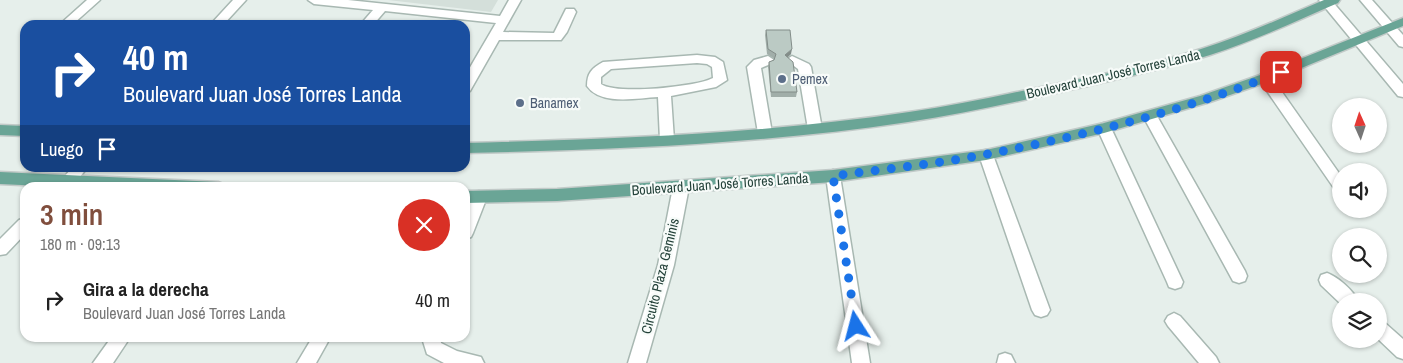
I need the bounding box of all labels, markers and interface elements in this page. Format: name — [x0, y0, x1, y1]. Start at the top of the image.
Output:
text: 40 m — [123, 34, 188, 81]
icon: right — [40, 40, 105, 105]
street label: Boulevard Juan José Torres Landa — [1025, 45, 1202, 103]
pin — [1260, 51, 1302, 93]
icon: arrive — [1267, 58, 1295, 86]
place label: Pemex — [792, 70, 828, 88]
marker: Pemex — [776, 73, 788, 85]
text: Boulevard Juan José Torres Landa — [123, 79, 401, 109]
place label: Banamex — [530, 94, 579, 112]
marker: Banamex — [514, 97, 526, 109]
north arrow — [1332, 98, 1388, 152]
map controls — [1332, 98, 1387, 348]
icon: arrive — [93, 135, 121, 163]
text: Luego — [40, 136, 83, 162]
button: sound — [1332, 163, 1387, 218]
street label: Boulevard Juan José Torres Landa — [631, 169, 810, 199]
text: 3 min — [40, 194, 103, 234]
button: close — [398, 199, 450, 251]
street label: Circuito Plaza Geminis — [637, 216, 683, 336]
button: search — [1332, 228, 1387, 283]
text: 180 m · 09:13 — [40, 233, 120, 255]
text: Gira a la derecha — [83, 276, 209, 302]
icon: right — [40, 286, 68, 314]
text: 40 m — [415, 287, 450, 313]
button: layers — [1332, 293, 1387, 348]
position arrow — [829, 299, 881, 351]
text: Boulevard Juan José Torres Landa — [83, 302, 286, 324]

